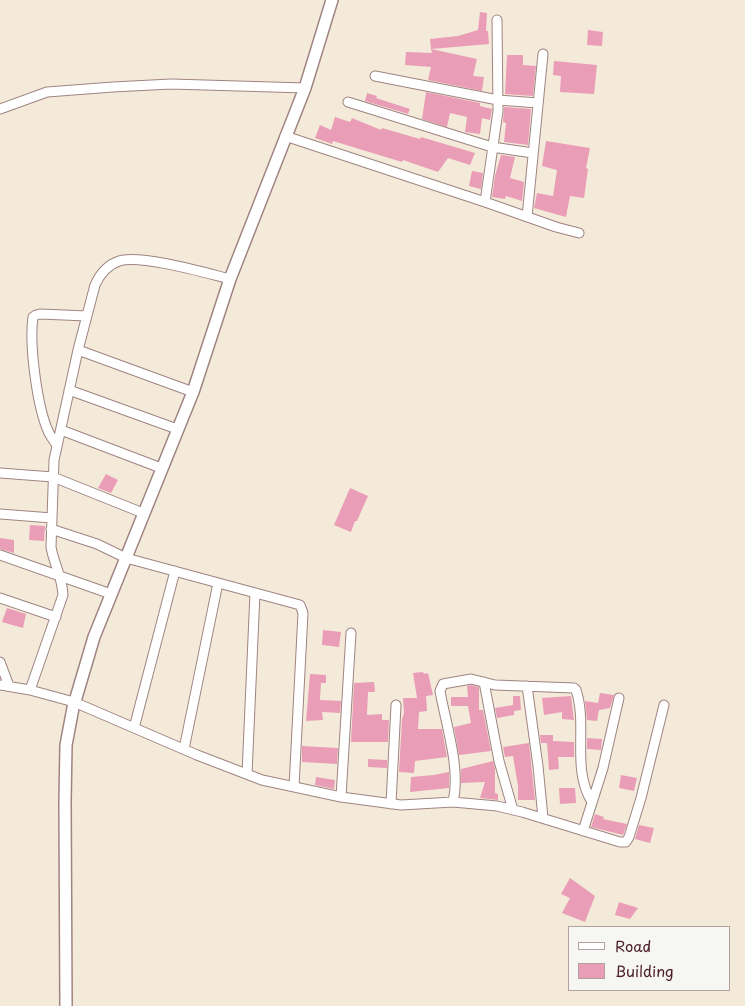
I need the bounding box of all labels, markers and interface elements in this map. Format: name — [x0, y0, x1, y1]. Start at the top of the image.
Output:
legend — [568, 926, 730, 991]
text: Road — [615, 934, 651, 957]
text: Building — [615, 959, 674, 982]

